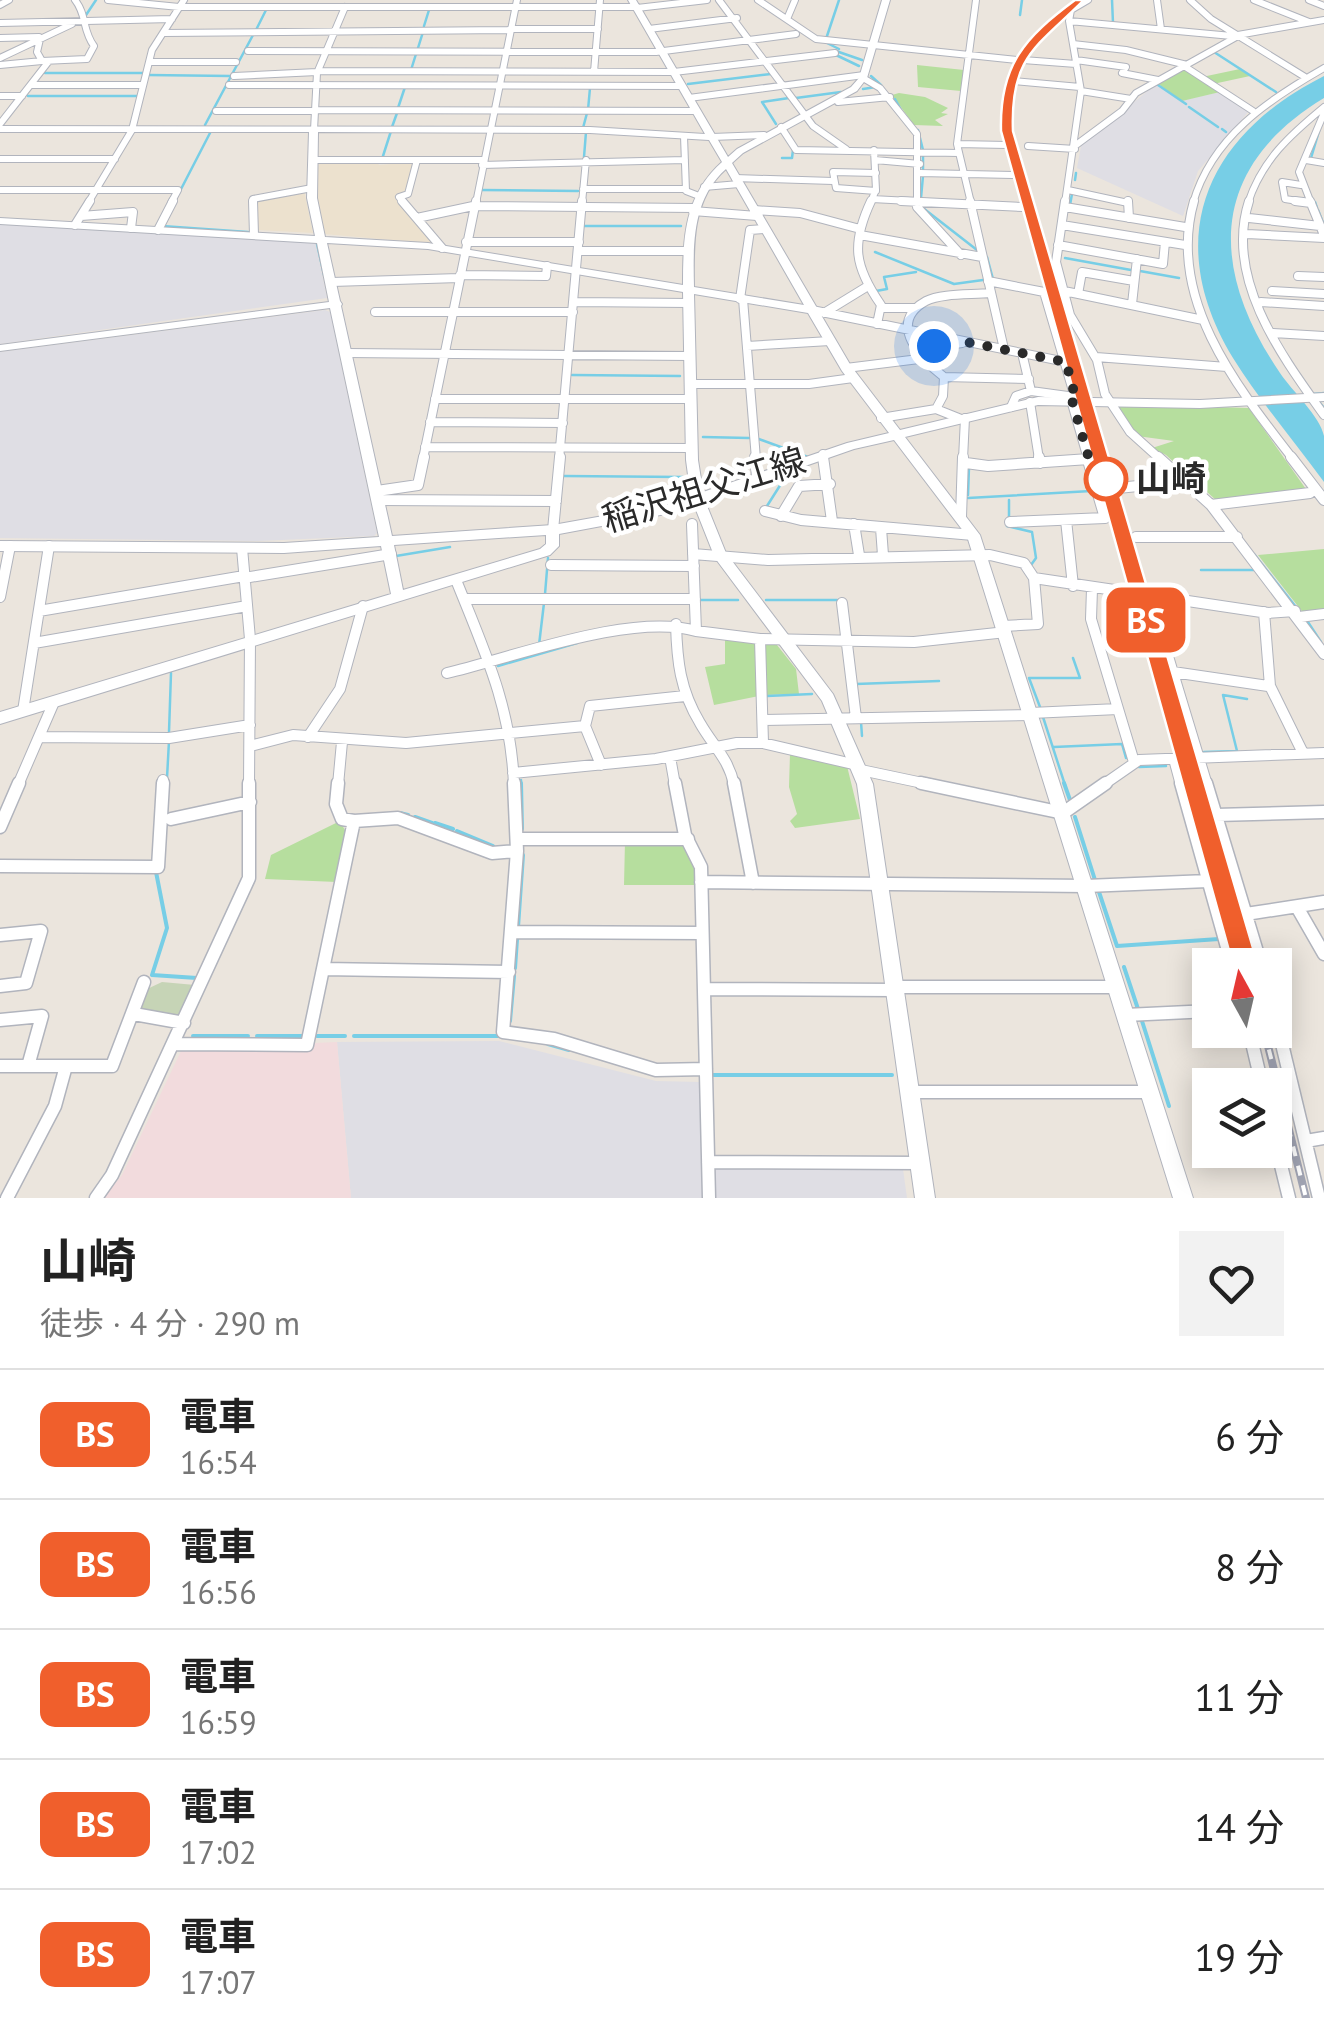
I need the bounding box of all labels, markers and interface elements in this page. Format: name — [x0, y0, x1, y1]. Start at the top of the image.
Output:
your location — [909, 321, 959, 371]
street label: 稲沢祖父江線 — [597, 436, 811, 542]
place label: 山崎 — [1136, 455, 1206, 501]
marker: 山崎 — [1085, 458, 1127, 500]
line badge: BS — [1101, 588, 1191, 652]
text: BS — [1126, 597, 1166, 643]
north arrow — [1192, 948, 1292, 1048]
map controls — [1192, 948, 1292, 1168]
button: layers — [1192, 1068, 1292, 1168]
text: 山崎 — [40, 1229, 136, 1291]
button: heart — [1179, 1231, 1284, 1336]
text: 徒歩 · 4 分 · 290 m — [40, 1302, 300, 1344]
text: 電車 — [180, 1391, 256, 1440]
text: BS — [75, 1411, 115, 1457]
text: 6 分 — [1215, 1412, 1284, 1461]
text: 16:54 — [180, 1441, 257, 1483]
text: 電車 — [180, 1521, 256, 1570]
text: BS — [75, 1541, 115, 1587]
text: 8 分 — [1215, 1542, 1284, 1591]
text: 16:56 — [180, 1571, 257, 1613]
text: 電車 — [180, 1651, 256, 1700]
text: BS — [75, 1671, 115, 1717]
text: 11 分 — [1194, 1672, 1284, 1721]
text: 16:59 — [180, 1701, 257, 1743]
text: 電車 — [180, 1781, 256, 1830]
text: BS — [75, 1801, 115, 1847]
text: 14 分 — [1194, 1802, 1284, 1851]
text: 17:02 — [180, 1831, 257, 1873]
text: 電車 — [180, 1911, 256, 1960]
text: BS — [75, 1931, 115, 1977]
text: 19 分 — [1194, 1932, 1284, 1981]
text: 17:07 — [180, 1961, 257, 2003]

